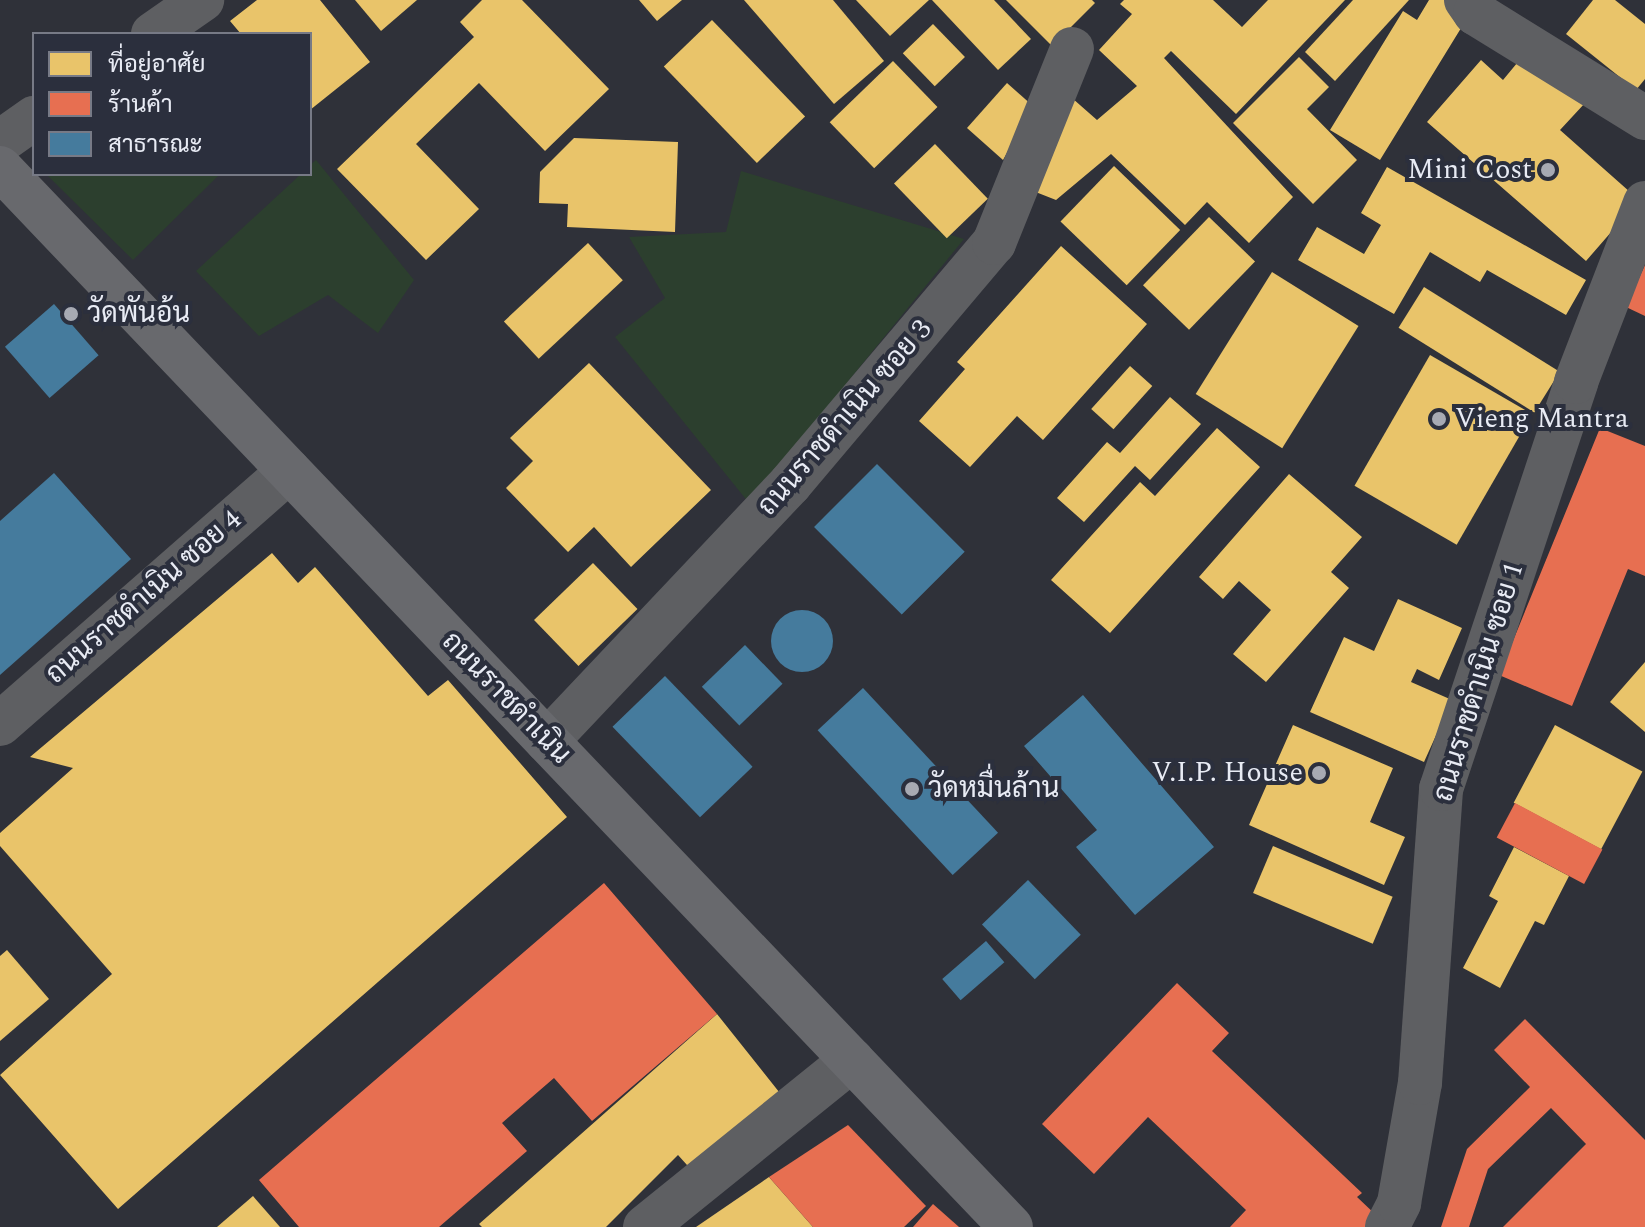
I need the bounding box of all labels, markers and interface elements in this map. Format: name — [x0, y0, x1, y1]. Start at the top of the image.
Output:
legend — [32, 32, 312, 176]
text: ที่อยู่อาศัย — [108, 47, 206, 83]
text: ร้านค้า — [108, 87, 173, 123]
text: สาธารณะ — [108, 127, 203, 163]
place label: Mini Cost — [1407, 153, 1532, 187]
marker: Mini Cost — [1539, 161, 1557, 179]
place label: วัดพันอ้น — [87, 297, 190, 331]
marker: วัดพันอ้น — [62, 305, 80, 323]
street label: ถนนราชดำเนิน ซอย 3 — [751, 313, 939, 523]
place label: Vieng Mantra — [1455, 402, 1629, 436]
marker: Vieng Mantra — [1430, 410, 1448, 428]
street label: ถนนราชดำเนิน ซอย 4 — [39, 503, 249, 691]
street label: ถนนราชดำเนิน ซอย 1 — [1427, 558, 1531, 806]
street label: ถนนราชดำเนิน — [435, 625, 577, 771]
place label: V.I.P. House — [1151, 756, 1303, 790]
marker: V.I.P. House — [1310, 764, 1328, 782]
place label: วัดหมื่นล้าน — [928, 772, 1059, 806]
marker: วัดหมื่นล้าน — [903, 780, 921, 798]

